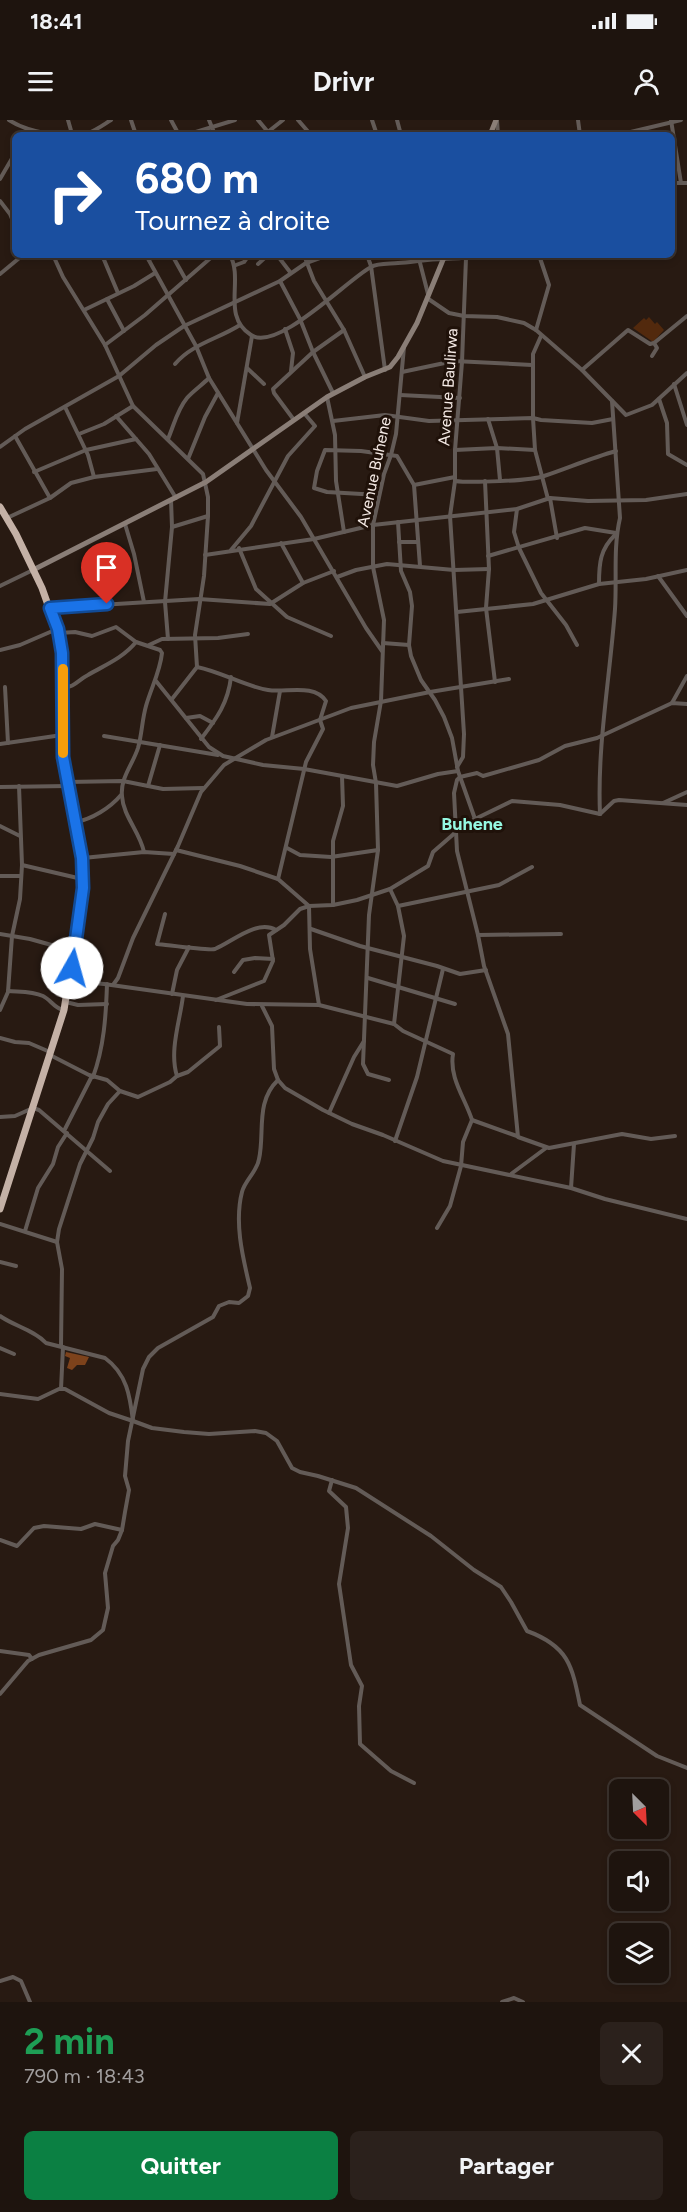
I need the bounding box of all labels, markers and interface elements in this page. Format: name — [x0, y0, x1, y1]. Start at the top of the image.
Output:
text: 18:41 — [30, 8, 83, 35]
icon: menu — [24, 65, 57, 98]
text: Drivr — [313, 65, 374, 98]
icon: person — [630, 65, 663, 98]
text: 680 m — [135, 153, 259, 204]
icon: right — [36, 156, 114, 234]
text: Tournez à droite — [135, 204, 330, 237]
street label: Avenue Baulirwa — [434, 327, 462, 447]
street label: Avenue Buhene — [353, 415, 395, 529]
pin — [81, 542, 132, 604]
icon: arrive — [90, 551, 123, 584]
district label: Buhene — [441, 813, 503, 835]
position arrow — [40, 936, 104, 1000]
north arrow — [609, 1779, 669, 1839]
map controls — [609, 1779, 669, 1983]
button: sound — [609, 1851, 669, 1911]
button: layers — [609, 1923, 669, 1983]
text: 2 min — [24, 2020, 115, 2063]
button: close — [600, 2022, 663, 2085]
text: 790 m · 18:43 — [24, 2064, 145, 2088]
button: Quitter — [24, 2131, 338, 2200]
button: Partager — [350, 2131, 663, 2200]

